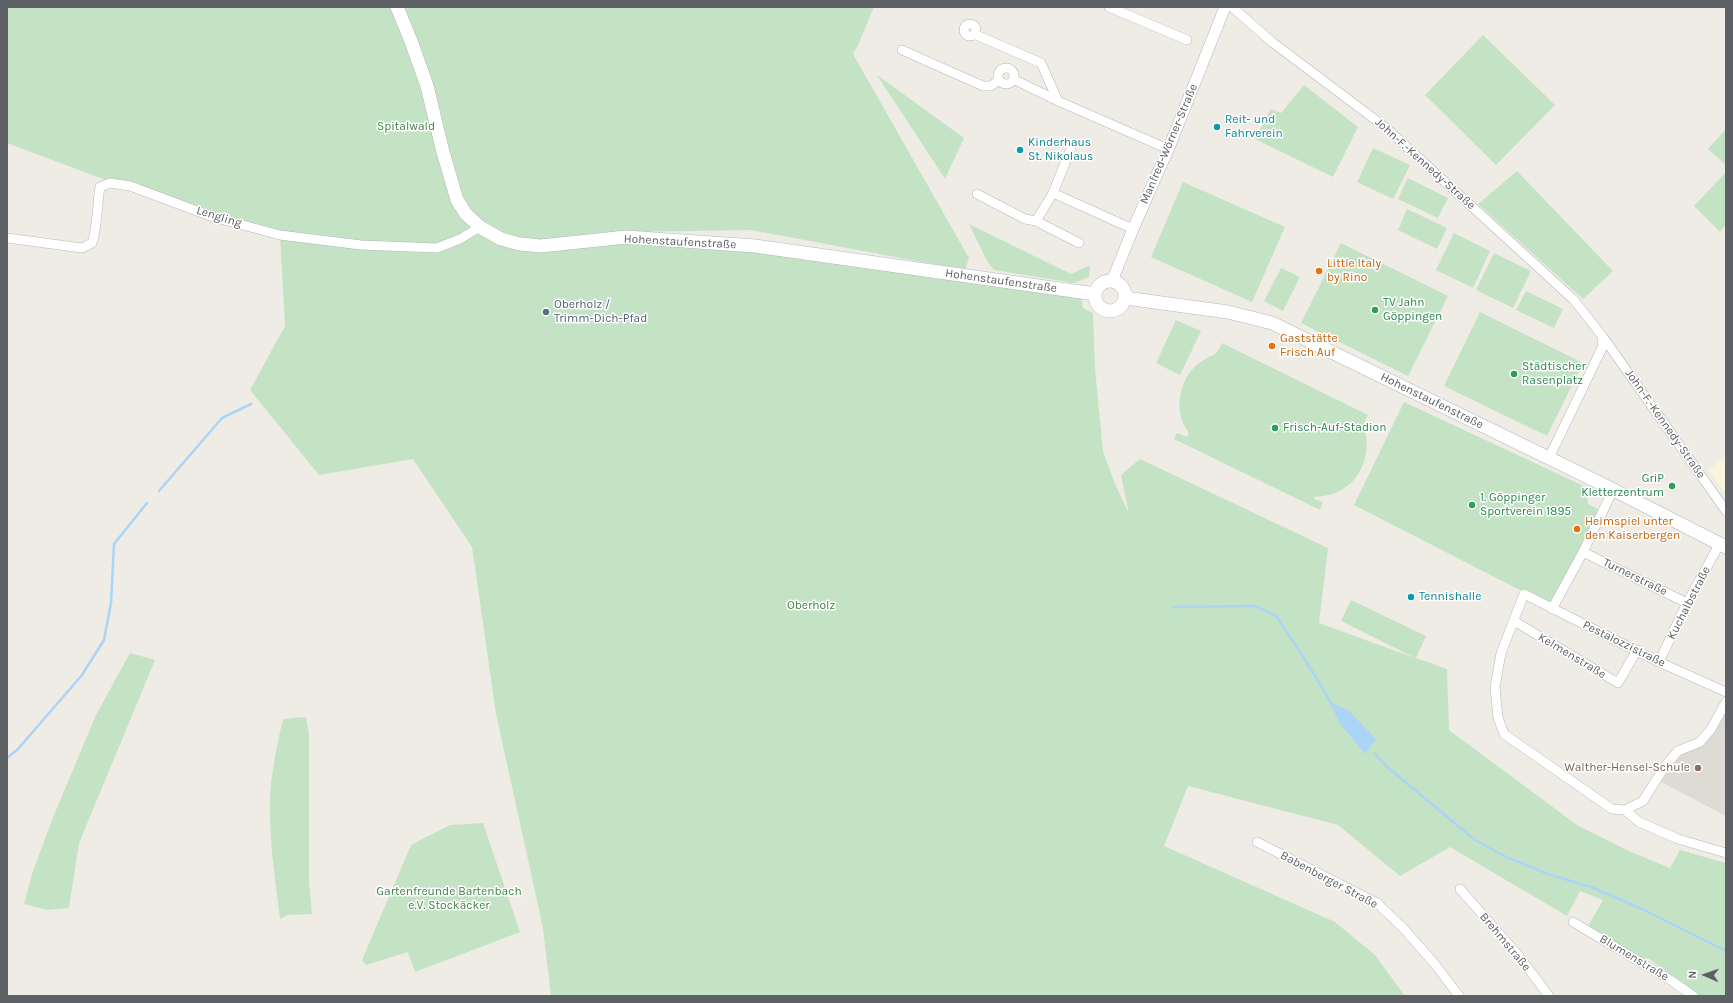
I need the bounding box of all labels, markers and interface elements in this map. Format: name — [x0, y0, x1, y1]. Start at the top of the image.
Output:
street label: Manfred-Wörner-Straße — [1137, 82, 1201, 206]
place label: Reit- und Fahrverein — [1225, 113, 1283, 141]
street label: John-F.-Kennedy-Straße — [1372, 115, 1478, 213]
park label: Spitalwald — [377, 120, 435, 134]
marker: Reit- und Fahrverein — [1212, 122, 1222, 132]
place label: Kinderhaus St. Nikolaus — [1028, 136, 1093, 164]
marker: Kinderhaus St. Nikolaus — [1015, 145, 1025, 155]
street label: Lengling — [195, 203, 243, 231]
street label: Hohenstaufenstraße — [623, 232, 737, 252]
place label: Little Italy by Rino — [1327, 257, 1381, 285]
street label: Hohenstaufenstraße — [944, 266, 1058, 296]
marker: Little Italy by Rino — [1314, 266, 1324, 276]
place label: TV Jahn Göppingen — [1383, 296, 1442, 324]
place label: Oberholz / Trimm-Dich-Pfad — [554, 298, 647, 326]
marker: TV Jahn Göppingen — [1370, 305, 1380, 315]
marker: Oberholz / Trimm-Dich-Pfad — [541, 307, 551, 317]
place label: Gaststätte Frisch Auf — [1280, 332, 1338, 360]
marker: Gaststätte Frisch Auf — [1267, 341, 1277, 351]
place label: Städtischer Rasenplatz — [1522, 360, 1586, 388]
street label: John-F.-Kennedy-Straße — [1622, 367, 1708, 481]
marker: Städtischer Rasenplatz — [1509, 369, 1519, 379]
street label: Hohenstaufenstraße — [1378, 370, 1486, 432]
place label: Frisch-Auf-Stadion — [1283, 421, 1386, 435]
marker: Frisch-Auf-Stadion — [1270, 423, 1280, 433]
place label: GriP Kletterzentrum — [1581, 472, 1664, 500]
marker: GriP Kletterzentrum — [1667, 481, 1677, 491]
place label: 1. Göppinger Sportverein 1895 — [1480, 491, 1571, 519]
marker: 1. Göppinger Sportverein 1895 — [1467, 500, 1477, 510]
place label: Heimspiel unter den Kaiserbergen — [1585, 515, 1680, 543]
marker: Heimspiel unter den Kaiserbergen — [1572, 524, 1582, 534]
street label: Turnerstraße — [1600, 555, 1670, 599]
street label: Kuchalbstraße — [1664, 564, 1714, 642]
place label: Tennishalle — [1419, 590, 1481, 604]
marker: Tennishalle — [1406, 592, 1416, 602]
park label: Oberholz — [787, 599, 835, 613]
street label: Pestalozzistraße — [1580, 618, 1668, 670]
street label: Kelmenstraße — [1535, 630, 1609, 682]
place label: Walther-Hensel-Schule — [1564, 761, 1690, 775]
marker: Walther-Hensel-Schule — [1693, 763, 1703, 773]
street label: Babenberger Straße — [1278, 848, 1380, 912]
park label: Gartenfreunde Bartenbach e.V. Stockäcker — [376, 885, 522, 913]
street label: Brehmstraße — [1476, 910, 1534, 974]
street label: Blumenstraße — [1597, 932, 1671, 984]
north arrow — [1685, 955, 1725, 995]
text: N — [1686, 970, 1699, 979]

